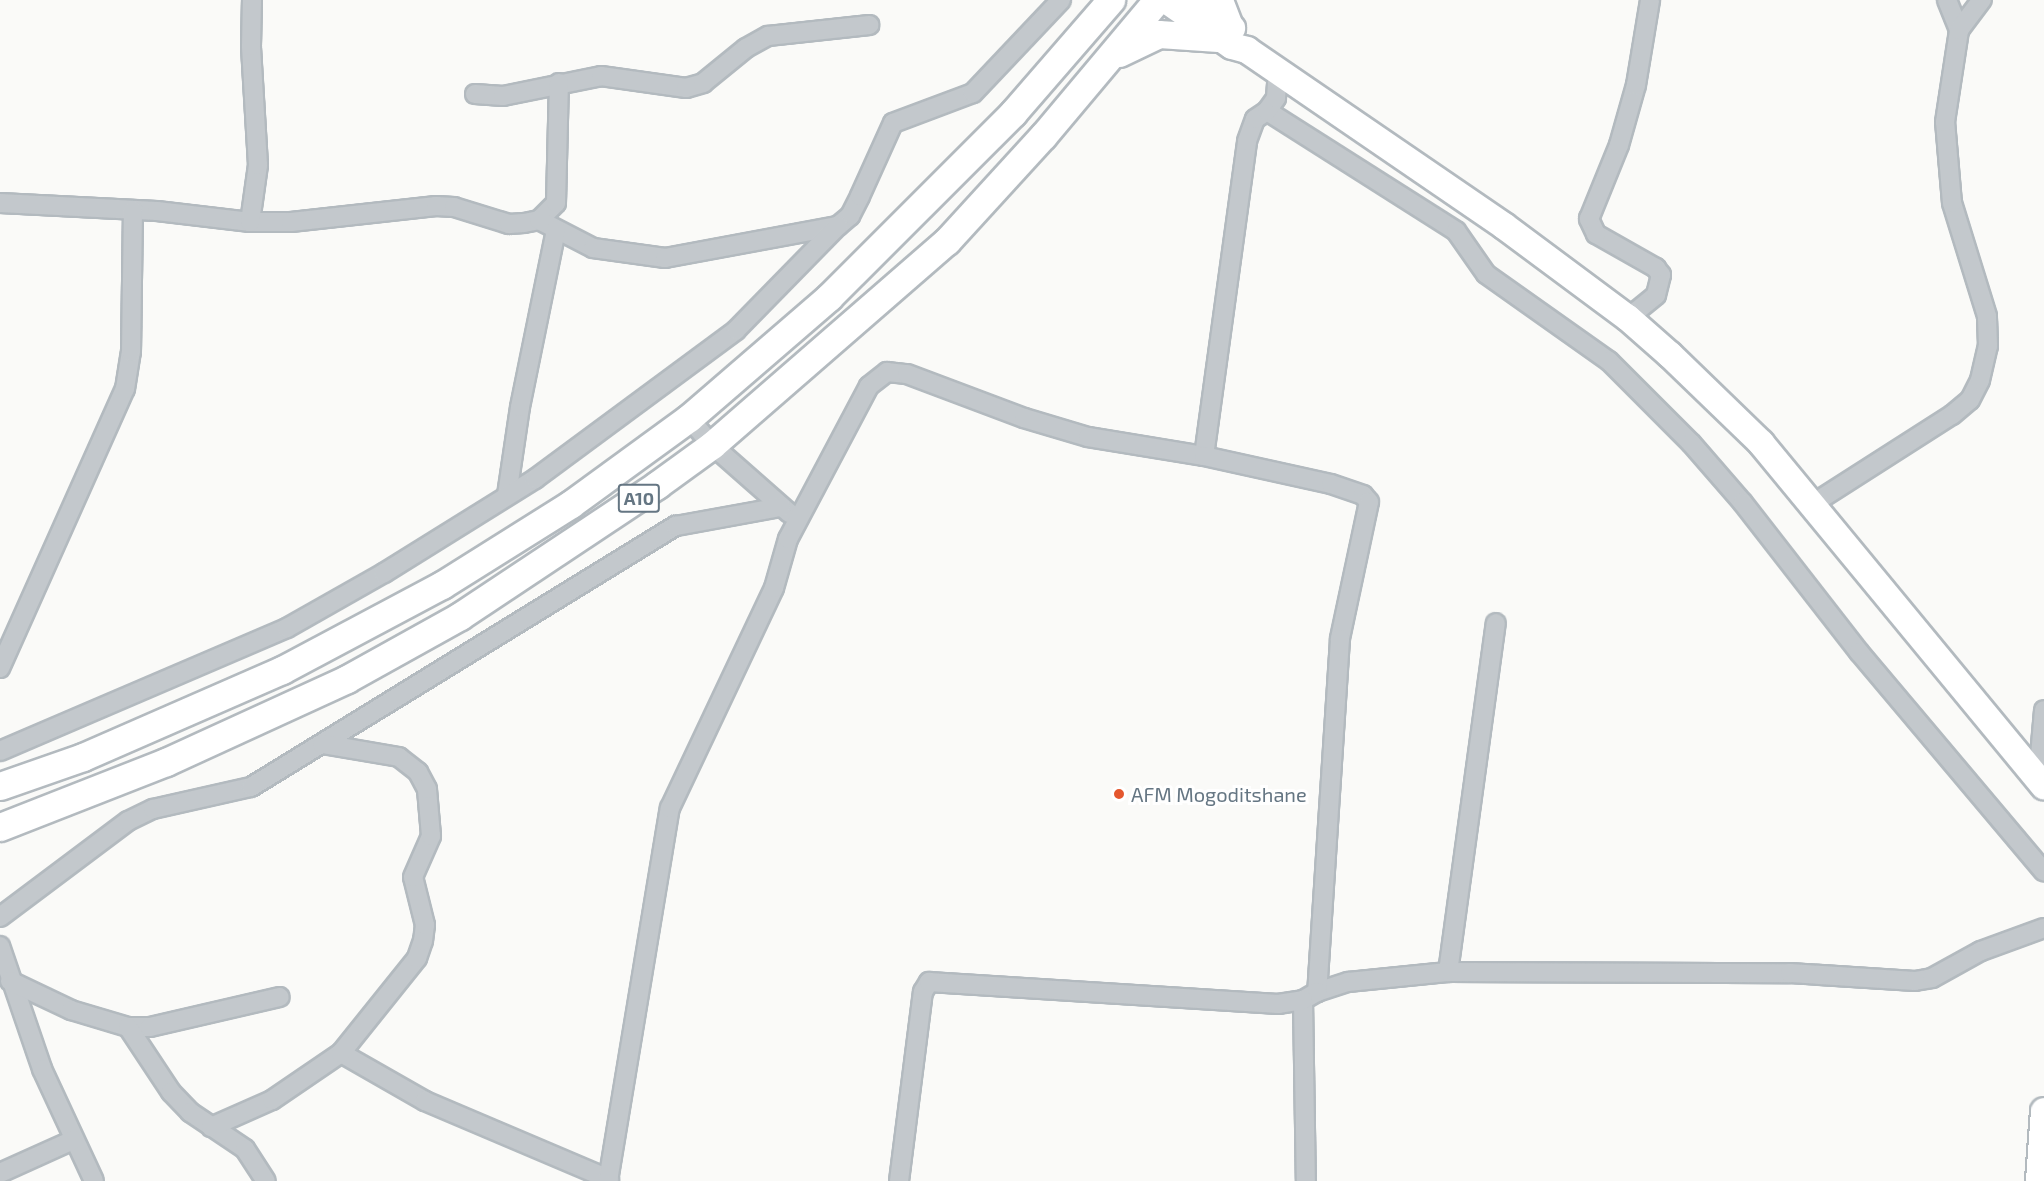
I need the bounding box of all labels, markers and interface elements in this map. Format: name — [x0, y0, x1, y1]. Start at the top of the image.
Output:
road number: A10 — [616, 483, 662, 513]
place label: AFM Mogoditshane — [1131, 782, 1307, 806]
marker: AFM Mogoditshane — [1112, 787, 1126, 801]

